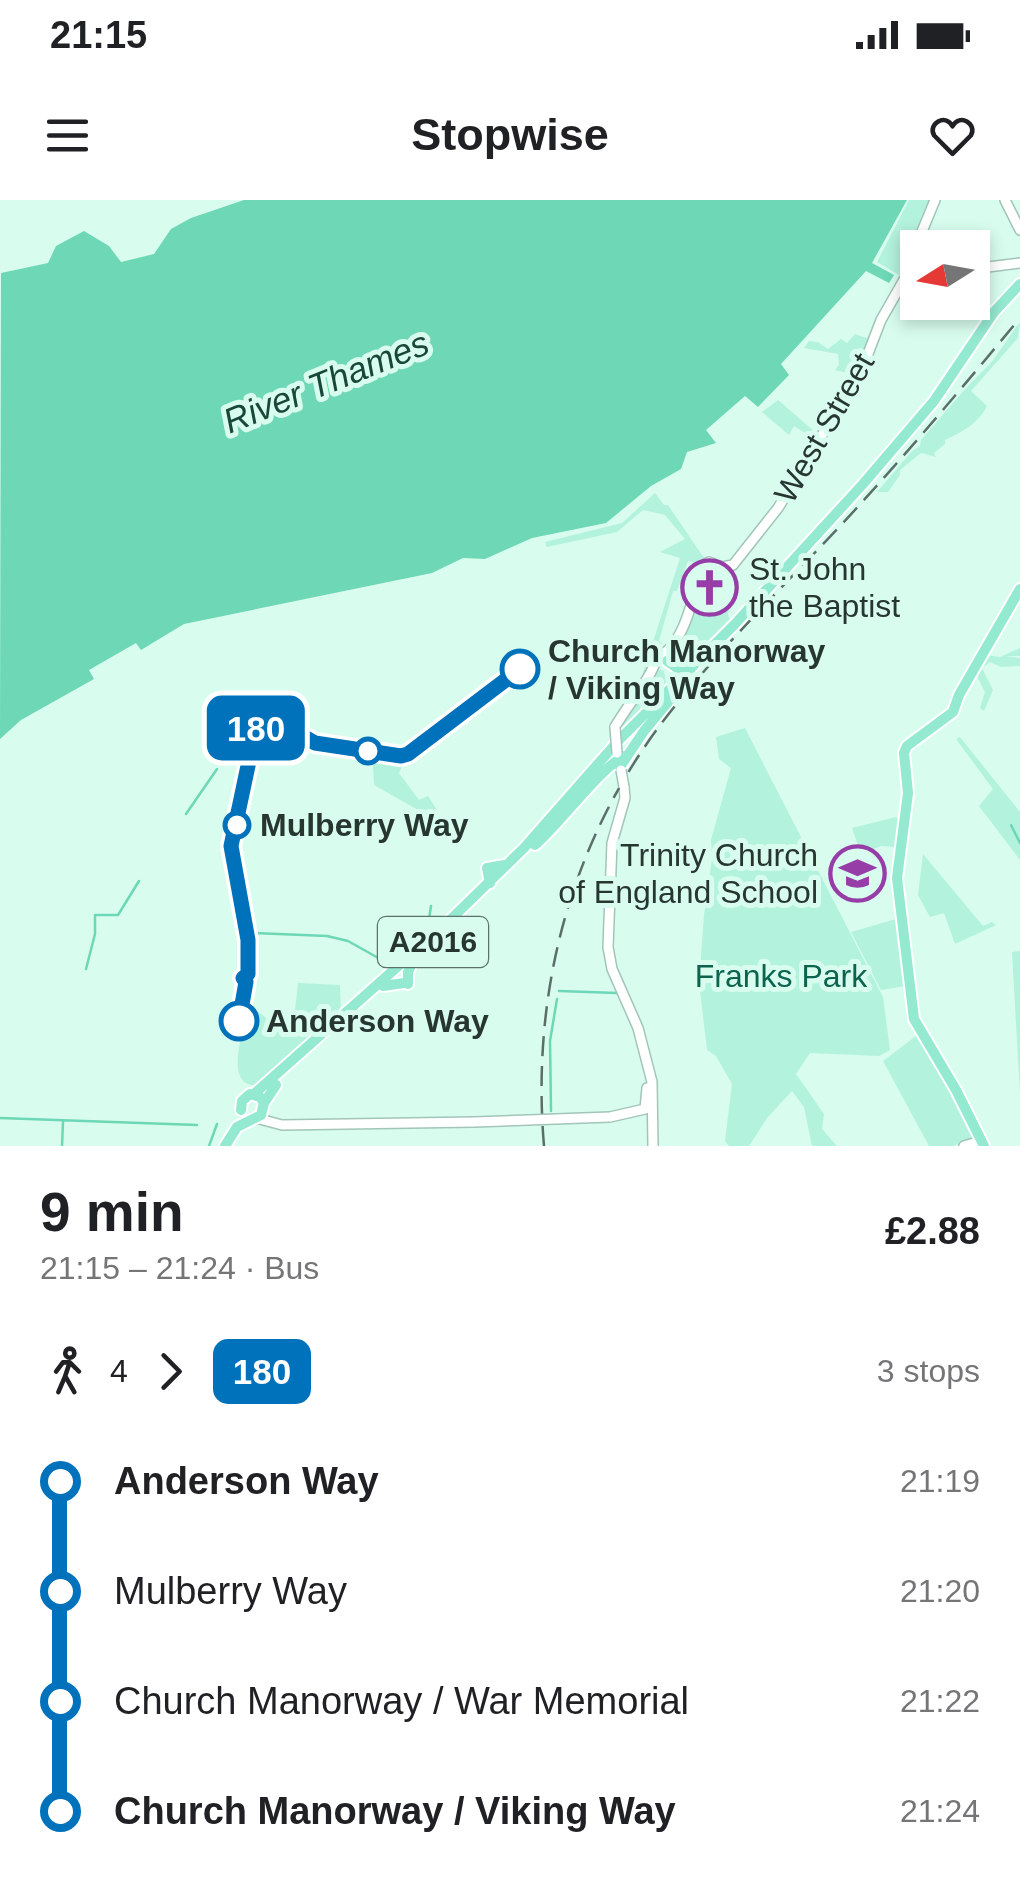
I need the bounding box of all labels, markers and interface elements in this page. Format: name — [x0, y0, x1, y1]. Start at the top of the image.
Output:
text: 21:15 — [50, 14, 147, 56]
icon: menu — [40, 108, 95, 163]
icon: heart — [925, 108, 980, 163]
text: Stopwise — [411, 109, 609, 160]
north arrow — [900, 230, 990, 320]
map controls — [900, 230, 990, 320]
water label: River Thames — [218, 323, 434, 440]
street label: West Street — [767, 347, 881, 509]
place label: St. John the Baptist — [749, 551, 900, 624]
church icon: St. John the Baptist — [680, 557, 740, 617]
place label: Church Manorway / Viking Way — [548, 633, 826, 706]
marker: Church Manorway / Viking Way — [501, 650, 539, 688]
line badge: 180 — [198, 696, 314, 760]
text: 180 — [227, 709, 285, 748]
unlabelled marker — [355, 738, 381, 764]
place label: Mulberry Way — [260, 807, 469, 843]
marker: Mulberry Way — [224, 812, 250, 838]
place label: Trinity Church of England School — [558, 837, 818, 910]
school or university icon: Trinity Church of England School — [827, 843, 887, 903]
road number: A2016 — [378, 917, 488, 967]
park label: Franks Park — [695, 958, 868, 994]
marker: Anderson Way — [220, 1002, 258, 1040]
place label: Anderson Way — [266, 1003, 489, 1039]
text: 9 min — [40, 1181, 184, 1243]
text: £2.88 — [885, 1210, 980, 1252]
text: 21:15 – 21:24 · Bus — [40, 1250, 319, 1286]
icon: walk — [40, 1344, 95, 1399]
icon: forward — [143, 1344, 198, 1399]
text: 180 — [233, 1352, 291, 1391]
text: 4 — [110, 1353, 128, 1389]
text: 3 stops — [877, 1353, 980, 1389]
text: Anderson Way — [114, 1460, 379, 1502]
text: 21:19 — [900, 1463, 980, 1499]
text: Mulberry Way — [114, 1570, 347, 1612]
text: 21:20 — [900, 1573, 980, 1609]
text: Church Manorway / War Memorial — [114, 1680, 689, 1722]
text: 21:22 — [900, 1683, 980, 1719]
text: Church Manorway / Viking Way — [114, 1790, 676, 1832]
text: 21:24 — [900, 1793, 980, 1829]

